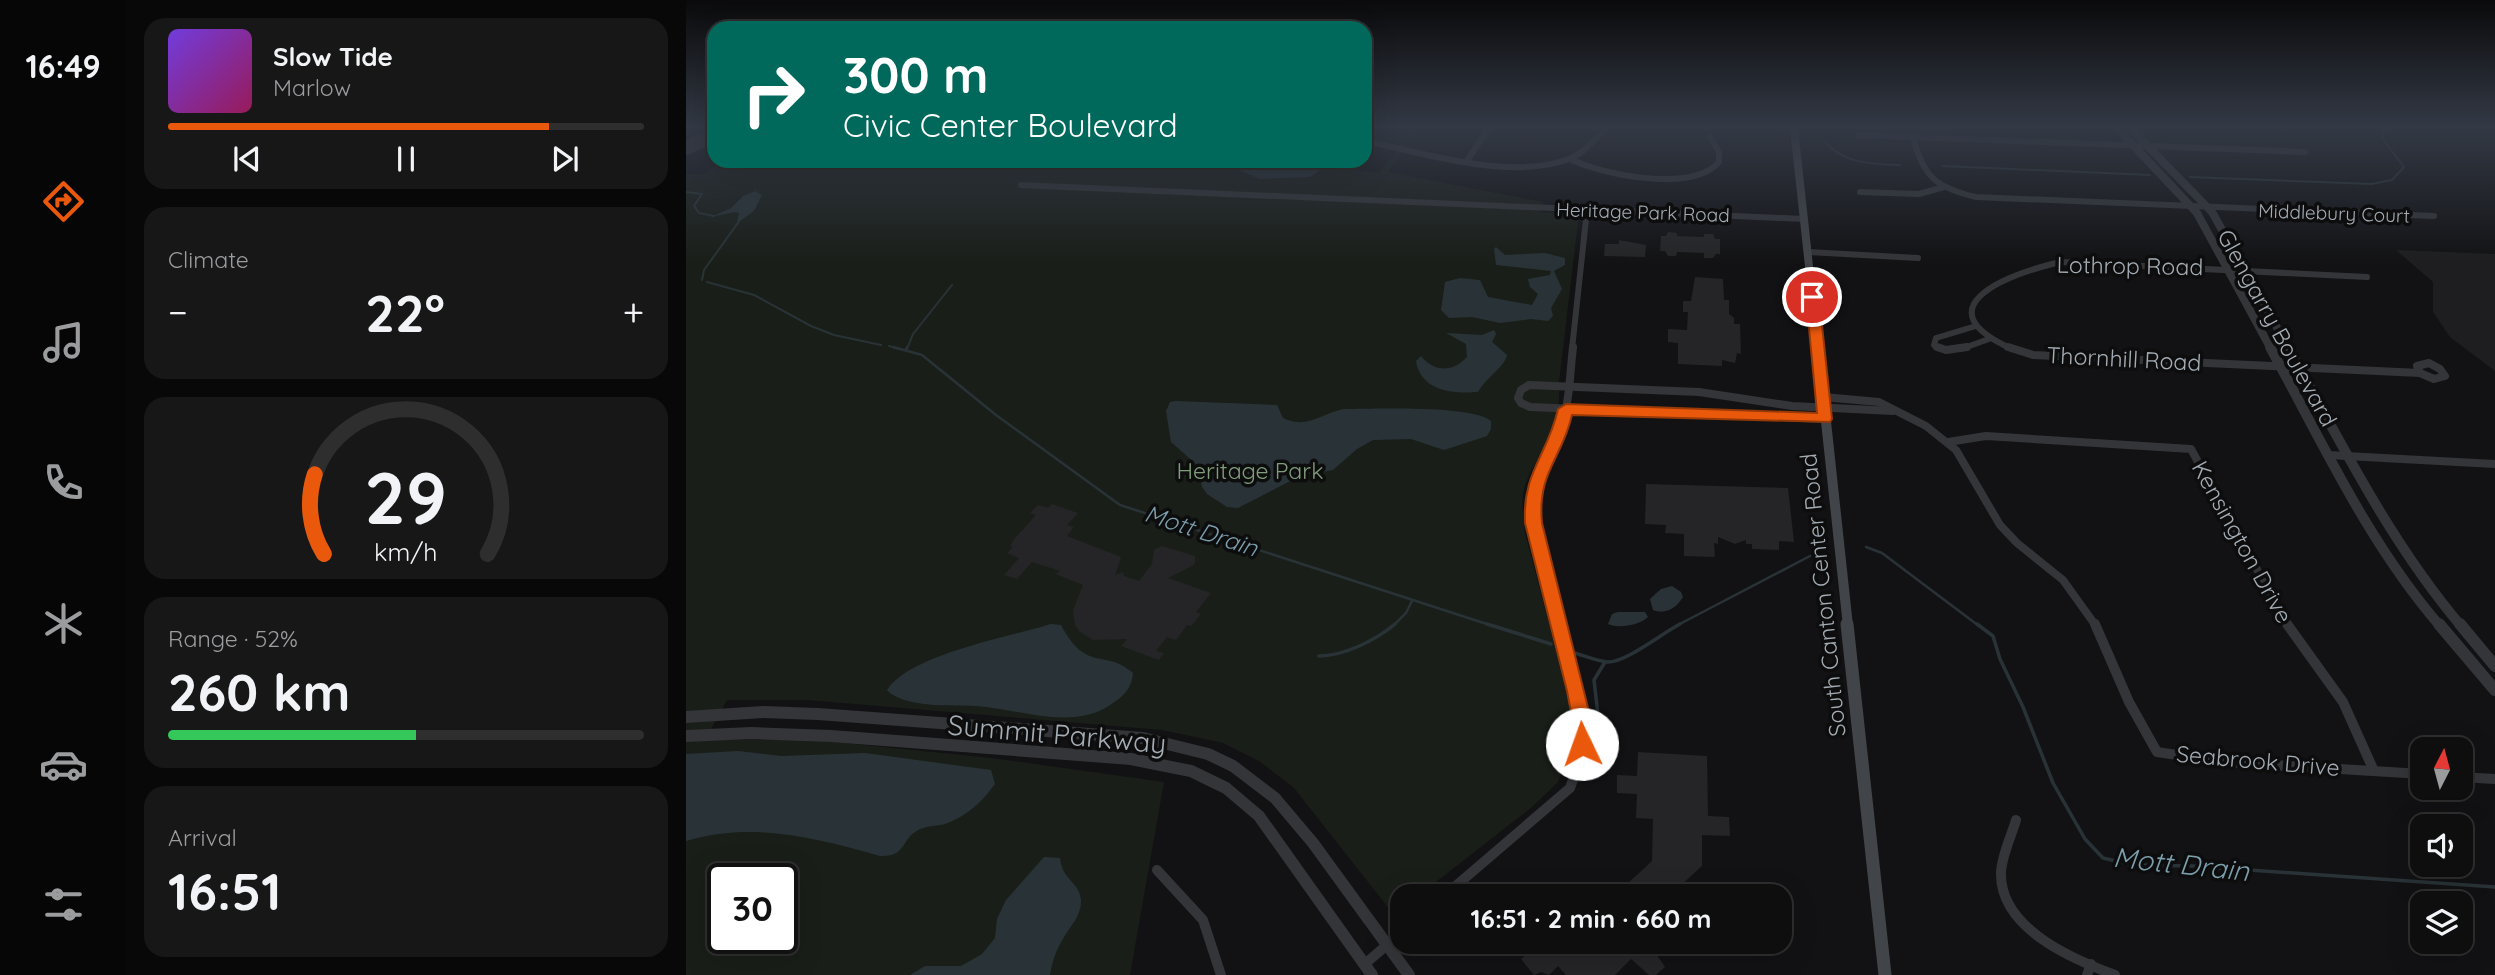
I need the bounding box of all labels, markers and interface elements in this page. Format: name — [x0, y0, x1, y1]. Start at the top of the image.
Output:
text: Slow Tide — [273, 40, 393, 73]
text: 300 m — [843, 44, 988, 105]
text: 16:49 — [25, 46, 101, 86]
icon: right — [728, 49, 819, 140]
text: Marlow — [273, 73, 351, 102]
text: Civic Center Boulevard — [843, 105, 1178, 145]
icon: previous — [228, 140, 266, 178]
icon: pause — [387, 140, 425, 178]
icon: next — [546, 140, 584, 178]
icon: directions — [39, 177, 88, 226]
street label: Heritage Park Road — [1556, 197, 1730, 227]
street label: Middlebury Court — [2258, 198, 2410, 228]
street label: Glengarry Boulevard — [2211, 224, 2344, 431]
text: Climate — [168, 245, 249, 274]
street label: Lothrop Road — [2057, 250, 2204, 281]
pin — [1782, 267, 1842, 327]
icon: arrive — [1793, 278, 1831, 316]
text: 22° — [365, 280, 445, 345]
text: − — [168, 288, 188, 336]
text: + — [623, 288, 644, 336]
icon: music — [39, 318, 88, 367]
street label: Thornhill Road — [2046, 340, 2202, 377]
text: 29 — [365, 451, 447, 542]
street label: South Canton Center Road — [1793, 452, 1852, 738]
street label: Kensington Drive — [2186, 455, 2299, 628]
park label: Heritage Park — [1177, 456, 1323, 485]
icon: phone — [39, 458, 88, 507]
water label: Mott Drain — [1141, 498, 1263, 563]
text: km/h — [374, 535, 438, 566]
icon: climate — [39, 599, 88, 648]
text: Range · 52% — [168, 624, 298, 653]
text: 260 km — [168, 659, 350, 724]
street label: Summit Parkway — [946, 707, 1168, 760]
position arrow — [1545, 707, 1619, 781]
north arrow — [2410, 737, 2473, 800]
map controls — [2410, 737, 2473, 954]
street label: Seabrook Drive — [2175, 739, 2341, 782]
icon: car — [39, 740, 88, 789]
button: sound — [2410, 814, 2473, 877]
text: Arrival — [168, 823, 237, 852]
water label: Mott Drain — [2111, 839, 2252, 888]
text: 16:51 — [168, 858, 281, 923]
speed limit sign: 30 — [707, 863, 798, 954]
icon: filters — [39, 880, 88, 929]
button: layers — [2410, 891, 2473, 954]
text: 16:51 · 2 min · 660 m — [1471, 902, 1712, 935]

